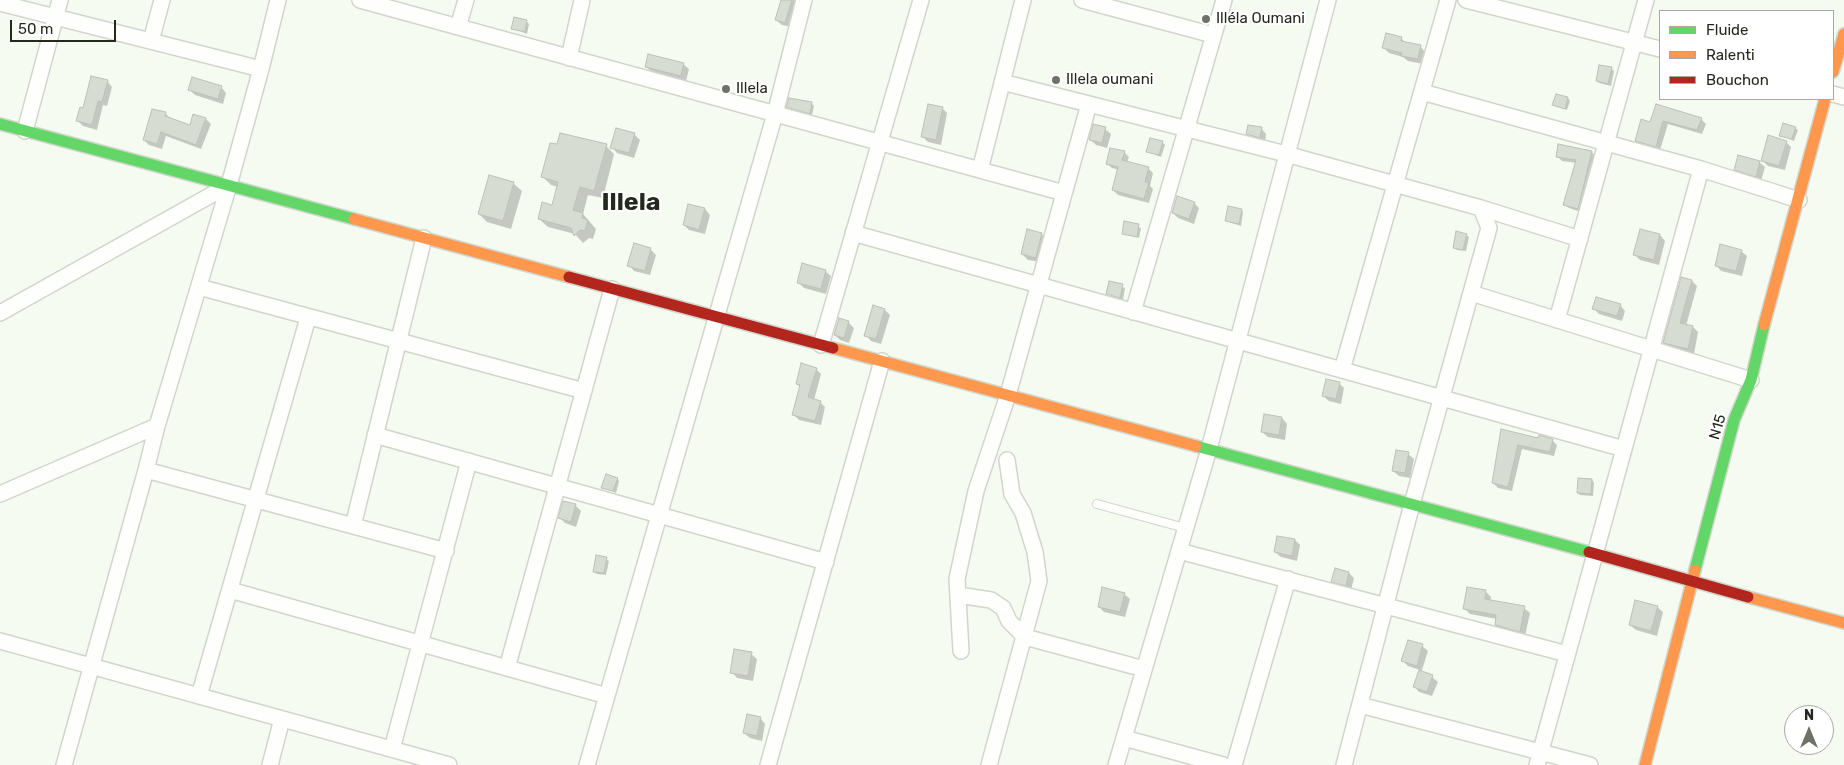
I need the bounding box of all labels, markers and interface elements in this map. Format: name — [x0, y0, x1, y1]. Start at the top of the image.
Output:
scale bar — [12, 10, 119, 42]
place label: Illéla Oumani — [1216, 10, 1305, 28]
legend — [1659, 10, 1834, 100]
marker: Illéla Oumani — [1200, 13, 1212, 25]
text: 50 m — [18, 20, 53, 38]
text: Fluide — [1706, 21, 1748, 39]
text: Ralenti — [1706, 46, 1755, 64]
place label: Illela oumani — [1066, 71, 1153, 89]
text: Bouchon — [1706, 71, 1769, 89]
marker: Illela oumani — [1050, 74, 1062, 86]
place label: Illela — [736, 80, 768, 98]
marker: Illela — [720, 83, 732, 95]
district label: Illela — [601, 188, 661, 218]
street label: N15 — [1706, 412, 1730, 442]
north arrow — [1784, 705, 1834, 755]
text: N — [1804, 707, 1814, 724]

